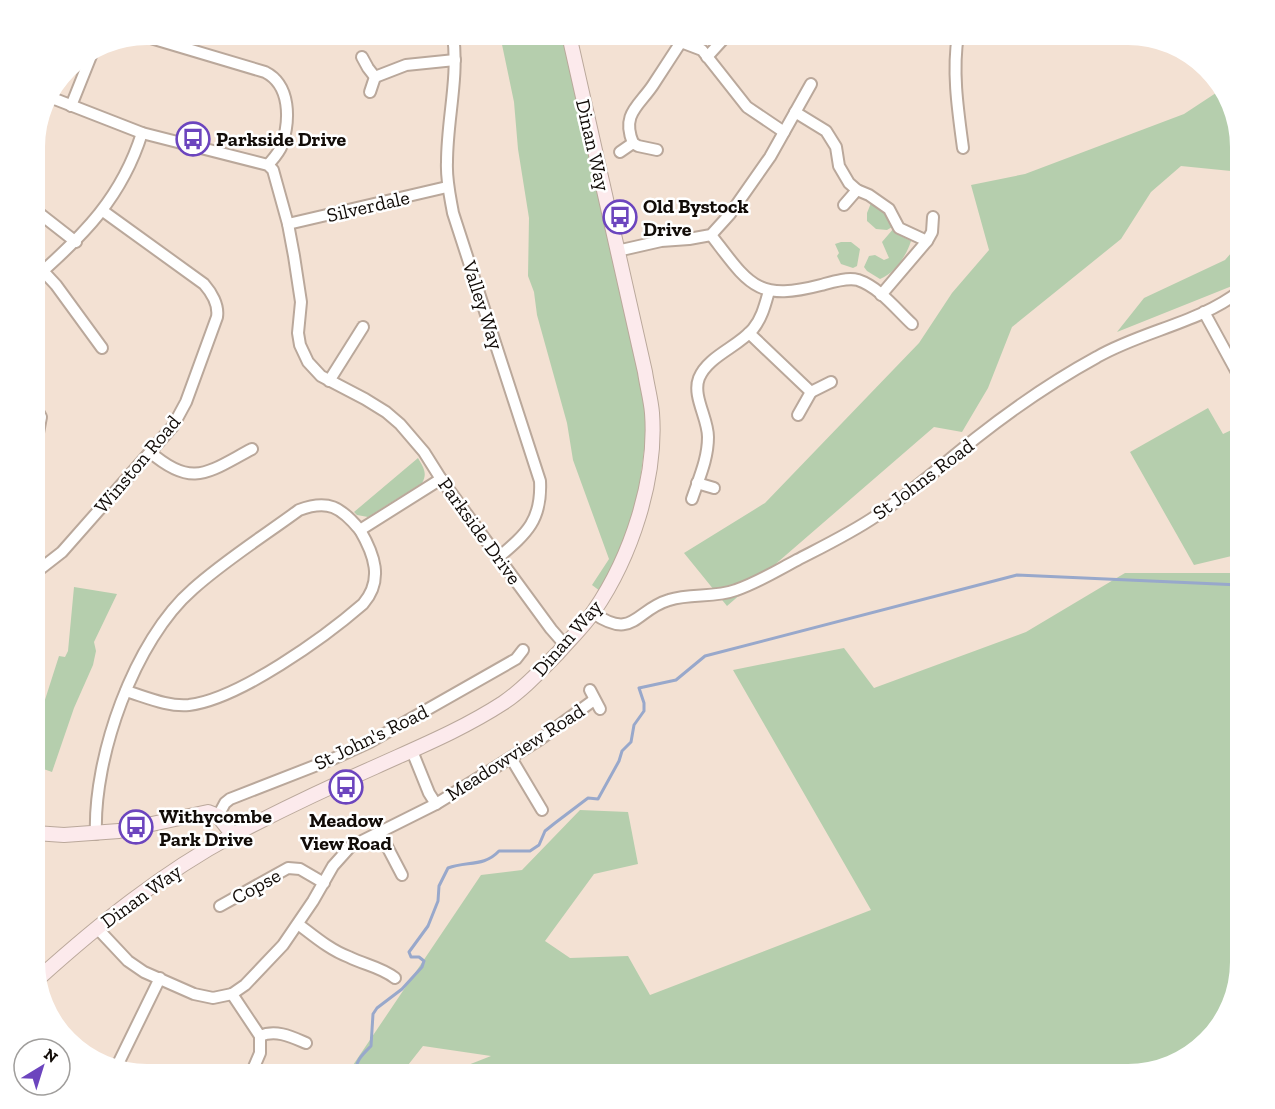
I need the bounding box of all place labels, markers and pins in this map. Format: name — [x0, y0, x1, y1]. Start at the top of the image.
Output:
bus stop icon: Parkside Drive — [175, 121, 211, 157]
place label: Parkside Drive — [216, 127, 346, 151]
place label: Old Bystock Drive — [643, 194, 749, 241]
bus stop icon: Old Bystock Drive — [602, 199, 638, 235]
bus stop icon: Meadow View Road — [328, 769, 364, 805]
place label: Withycombe Park Drive — [159, 804, 272, 851]
place label: Meadow View Road — [300, 808, 392, 855]
bus stop icon: Withycombe Park Drive — [118, 809, 154, 845]

